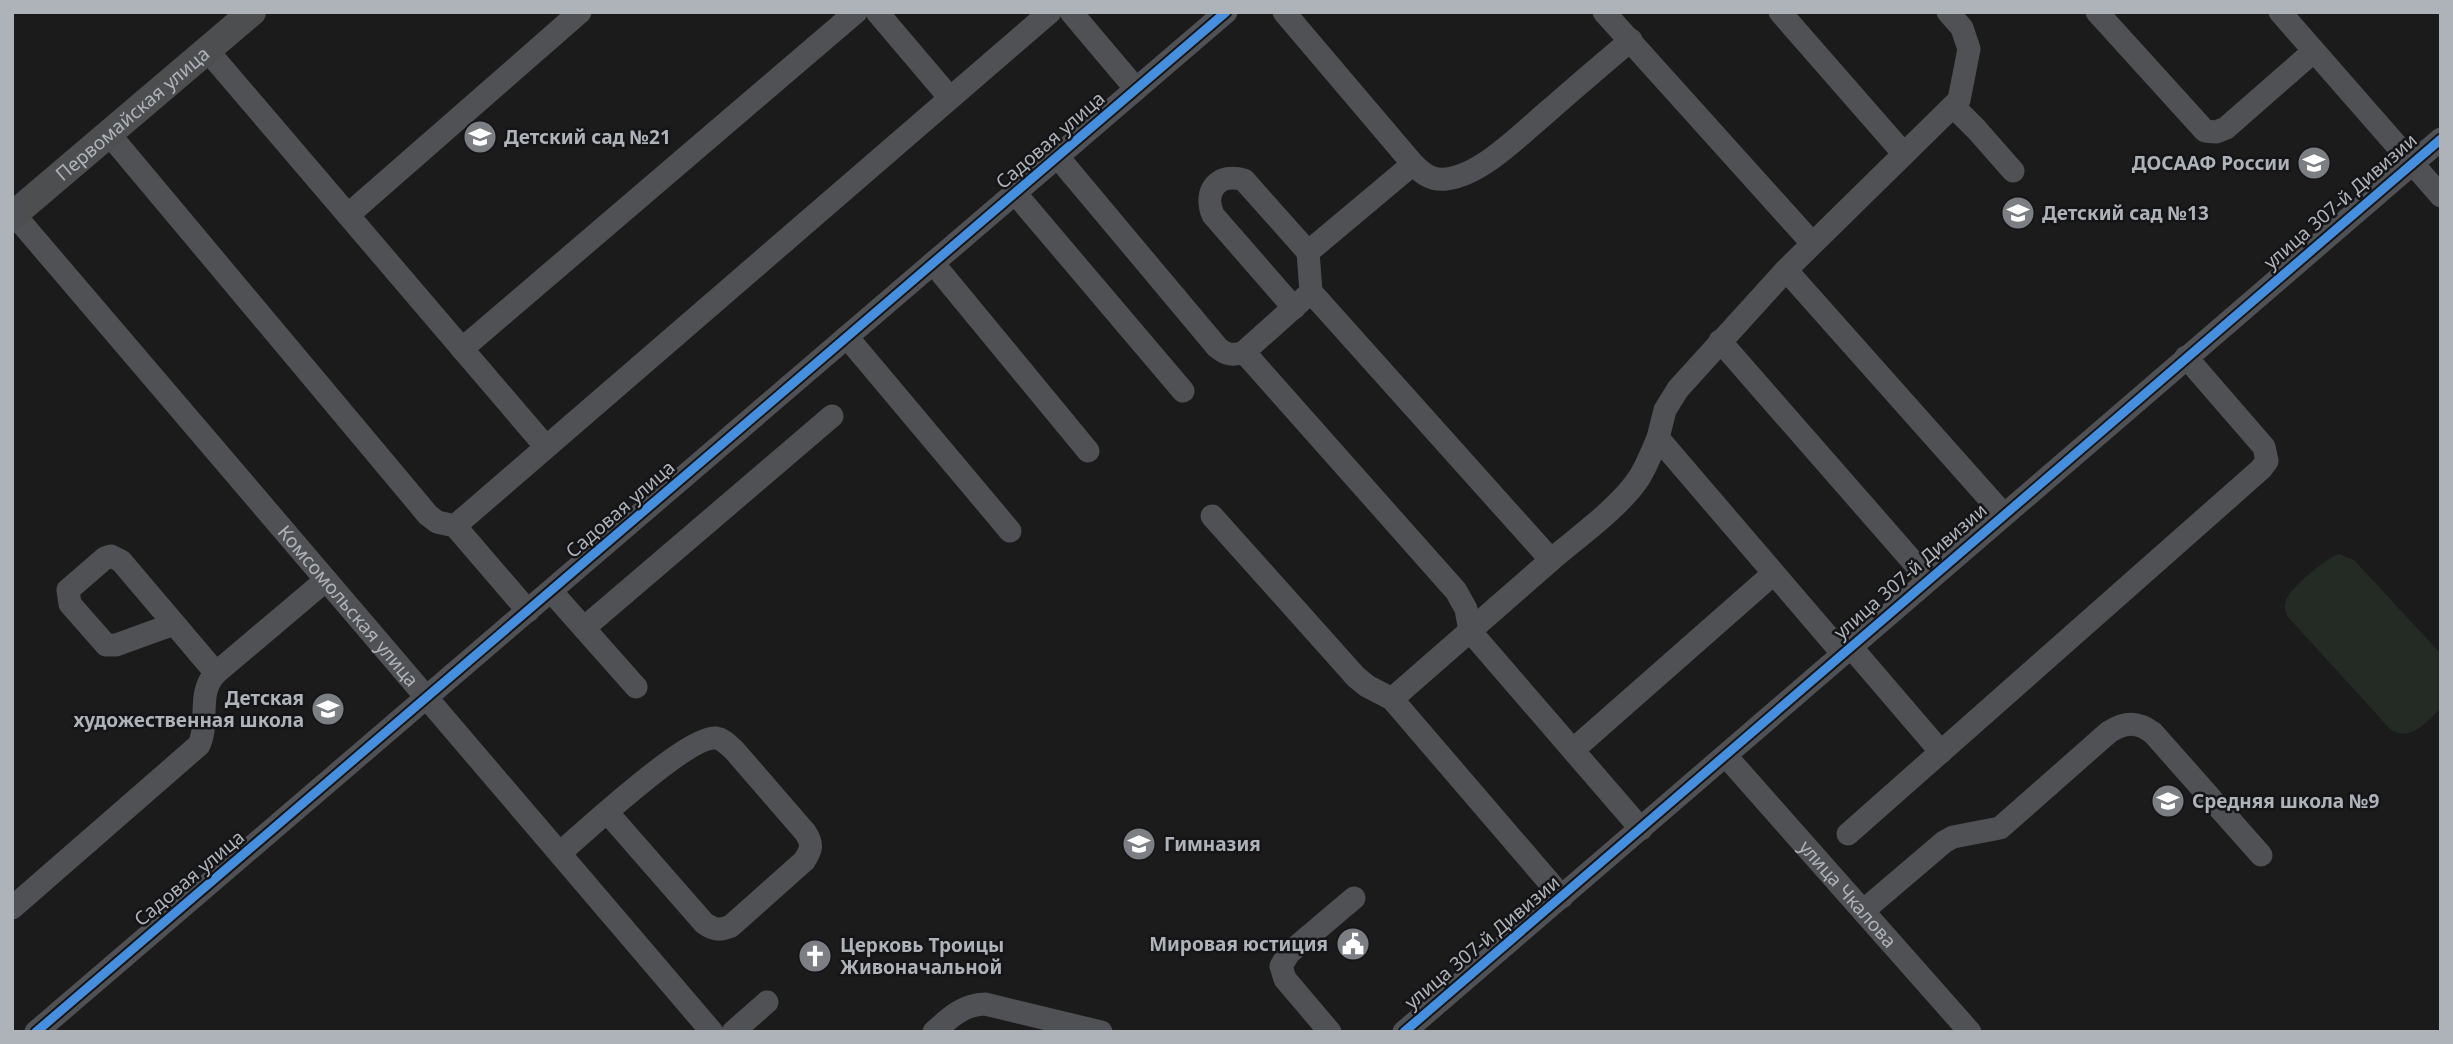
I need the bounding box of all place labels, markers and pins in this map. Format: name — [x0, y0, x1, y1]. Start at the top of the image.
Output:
school or university icon: Детский сад №21 — [461, 118, 499, 156]
place label: Детский сад №21 — [504, 124, 671, 150]
school or university icon: ДОСААФ России — [2295, 144, 2333, 182]
place label: ДОСААФ России — [2132, 150, 2290, 176]
school or university icon: Детский сад №13 — [1999, 194, 2037, 232]
place label: Детский сад №13 — [2042, 200, 2209, 226]
place label: Детская художественная школа — [73, 685, 304, 733]
school or university icon: Детская художественная школа — [309, 690, 347, 728]
school or university icon: Средняя школа №9 — [2149, 782, 2187, 820]
place label: Средняя школа №9 — [2192, 788, 2380, 814]
school or university icon: Гимназия — [1120, 825, 1158, 863]
place label: Гимназия — [1164, 831, 1261, 857]
public building icon: Мировая юстиция — [1334, 925, 1372, 963]
place label: Мировая юстиция — [1149, 931, 1328, 957]
place label: Церковь Троицы Живоначальной — [840, 932, 1004, 980]
church icon: Церковь Троицы Живоначальной — [796, 937, 834, 975]

